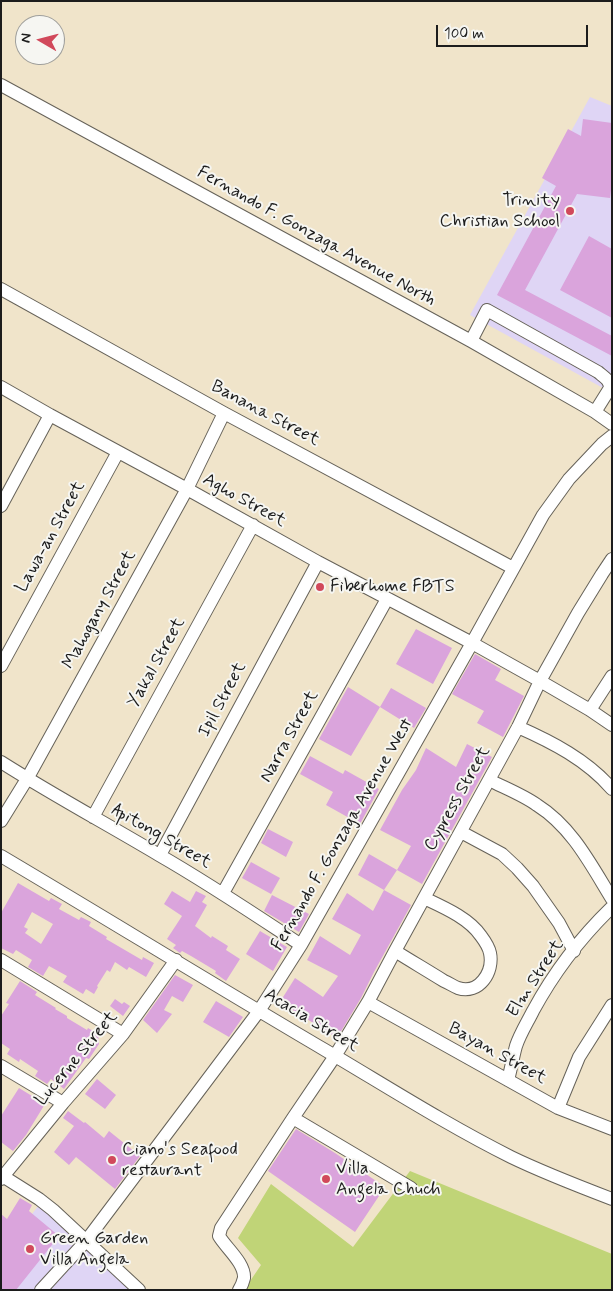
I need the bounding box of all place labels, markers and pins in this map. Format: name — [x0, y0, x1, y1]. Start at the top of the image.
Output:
place label: Trinity Christian School — [440, 190, 560, 232]
marker: Trinity Christian School — [564, 205, 576, 217]
place label: Fiberhome FBTS — [330, 576, 455, 598]
marker: Fiberhome FBTS — [314, 581, 326, 593]
place label: Ciano's Seafood restaurant — [122, 1139, 238, 1182]
marker: Ciano's Seafood restaurant — [106, 1154, 118, 1166]
place label: Villa Angela Chuch — [336, 1158, 441, 1200]
marker: Villa Angela Chuch — [320, 1173, 332, 1185]
place label: Green Garden Villa Angela — [40, 1228, 148, 1270]
marker: Green Garden Villa Angela — [24, 1243, 36, 1255]

